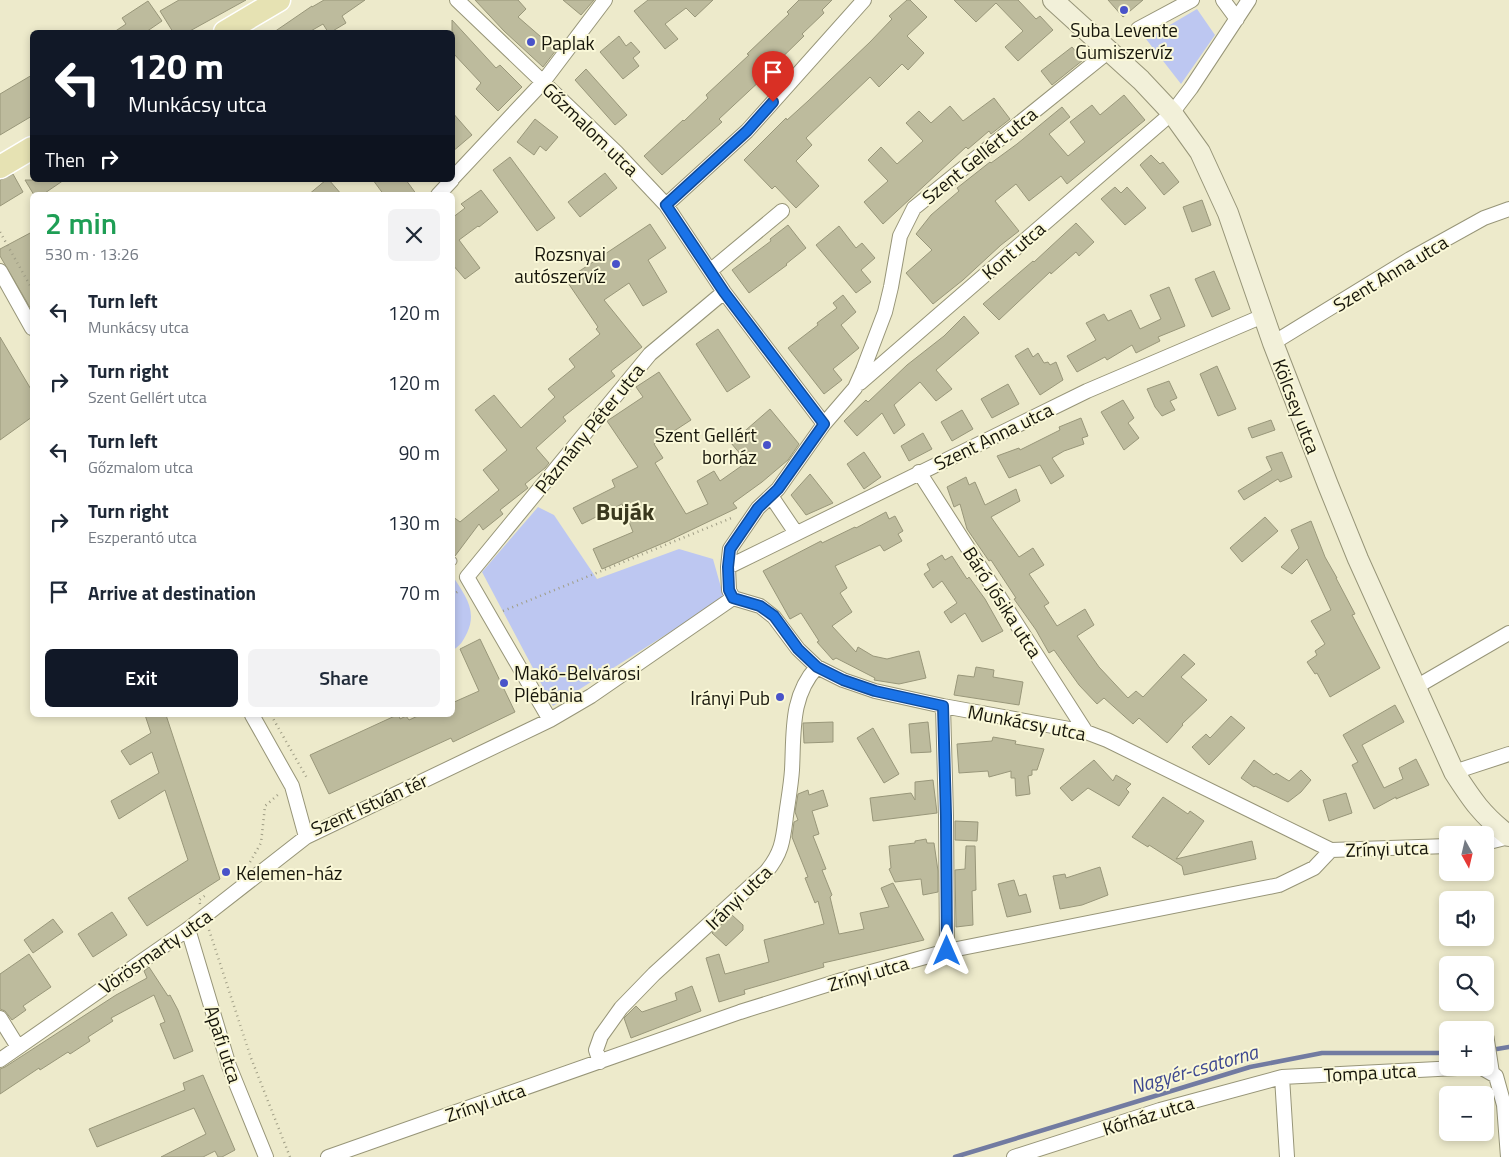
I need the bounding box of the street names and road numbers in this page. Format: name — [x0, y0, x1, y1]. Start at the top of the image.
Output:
street label: Gőzmalom utca — [536, 75, 646, 183]
street label: Szent Gellért utca — [915, 99, 1043, 211]
street label: Kont utca — [975, 214, 1052, 286]
street label: Szent Anna utca — [1327, 227, 1453, 319]
street label: Kölcsey utca — [1266, 354, 1329, 458]
street label: Pázmány Péter utca — [527, 356, 651, 499]
street label: Szent Anna utca — [928, 394, 1058, 477]
street label: Báró Jósika utca — [956, 541, 1050, 664]
street label: Munkácsy utca — [965, 696, 1089, 748]
street label: Szent István tér — [306, 765, 433, 843]
street label: Zrínyi utca — [1345, 832, 1429, 864]
street label: Irányi utca — [698, 857, 778, 936]
street label: Vörösmarty utca — [92, 901, 218, 1001]
street label: Zrínyi utca — [824, 947, 912, 998]
street label: Apafi utca — [198, 1001, 250, 1087]
street label: Tompa utca — [1323, 1055, 1417, 1089]
street label: Zrínyi utca — [441, 1075, 529, 1129]
street label: Kórház utca — [1099, 1087, 1198, 1143]

